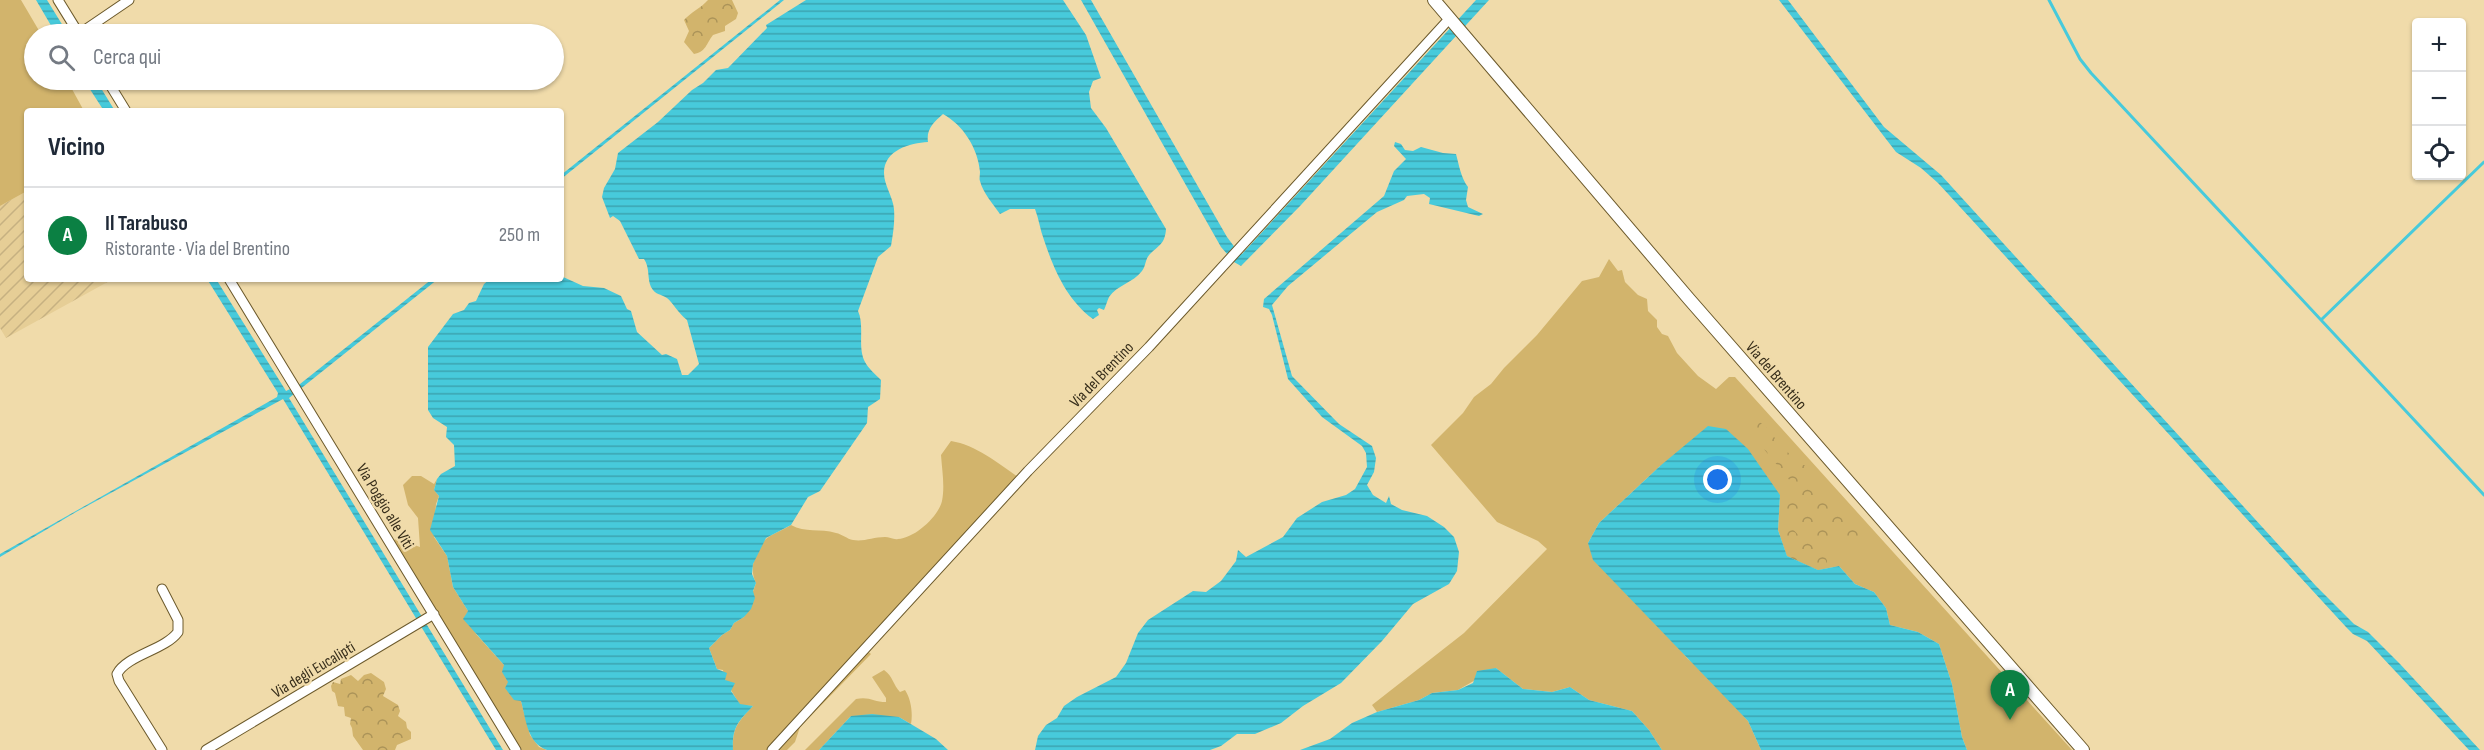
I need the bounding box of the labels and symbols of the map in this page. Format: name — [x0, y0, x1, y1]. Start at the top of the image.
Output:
street label: Via del Brentino — [1066, 338, 1138, 412]
street label: Via del Brentino — [1741, 338, 1810, 414]
street label: Via Poggio alle Viti — [352, 461, 418, 553]
your location — [1703, 465, 1732, 494]
street label: Via degli Eucalipti — [269, 638, 359, 703]
pin: A — [1990, 670, 2030, 720]

